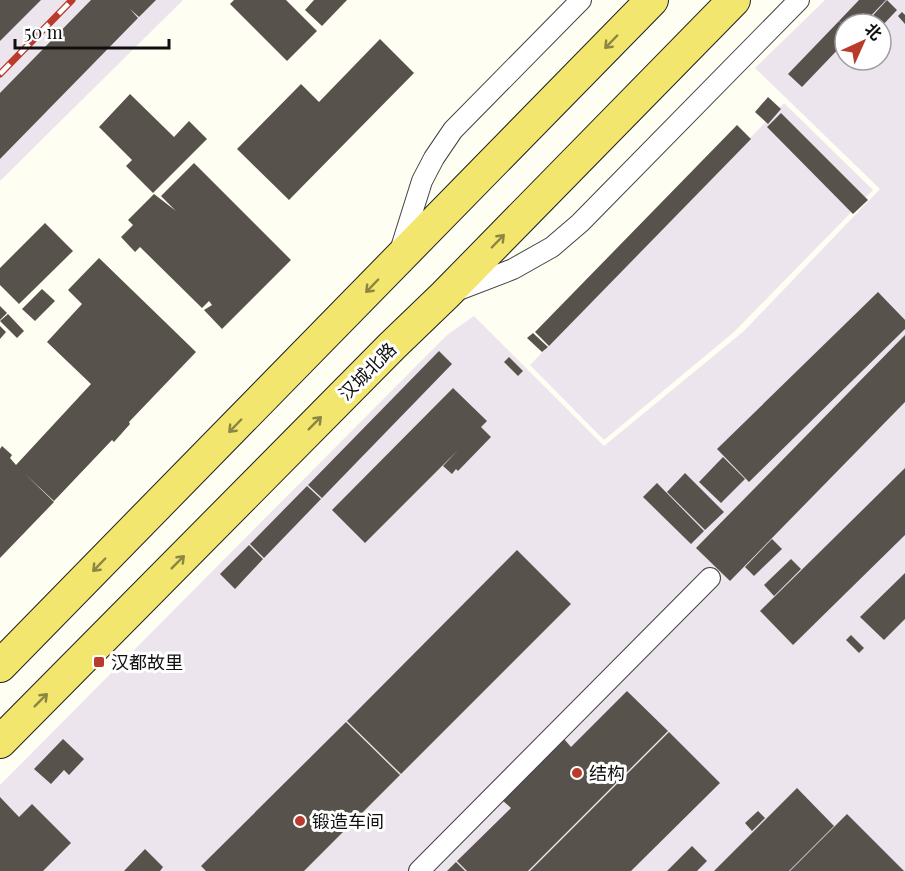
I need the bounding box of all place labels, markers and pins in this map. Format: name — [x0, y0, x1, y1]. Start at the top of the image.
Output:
place label: 汉都故里 — [111, 650, 183, 674]
marker: 汉都故里 — [92, 655, 106, 669]
place label: 结构 — [589, 761, 625, 785]
marker: 结构 — [570, 766, 584, 780]
place label: 锻造车间 — [312, 809, 384, 833]
marker: 锻造车间 — [293, 814, 307, 828]

